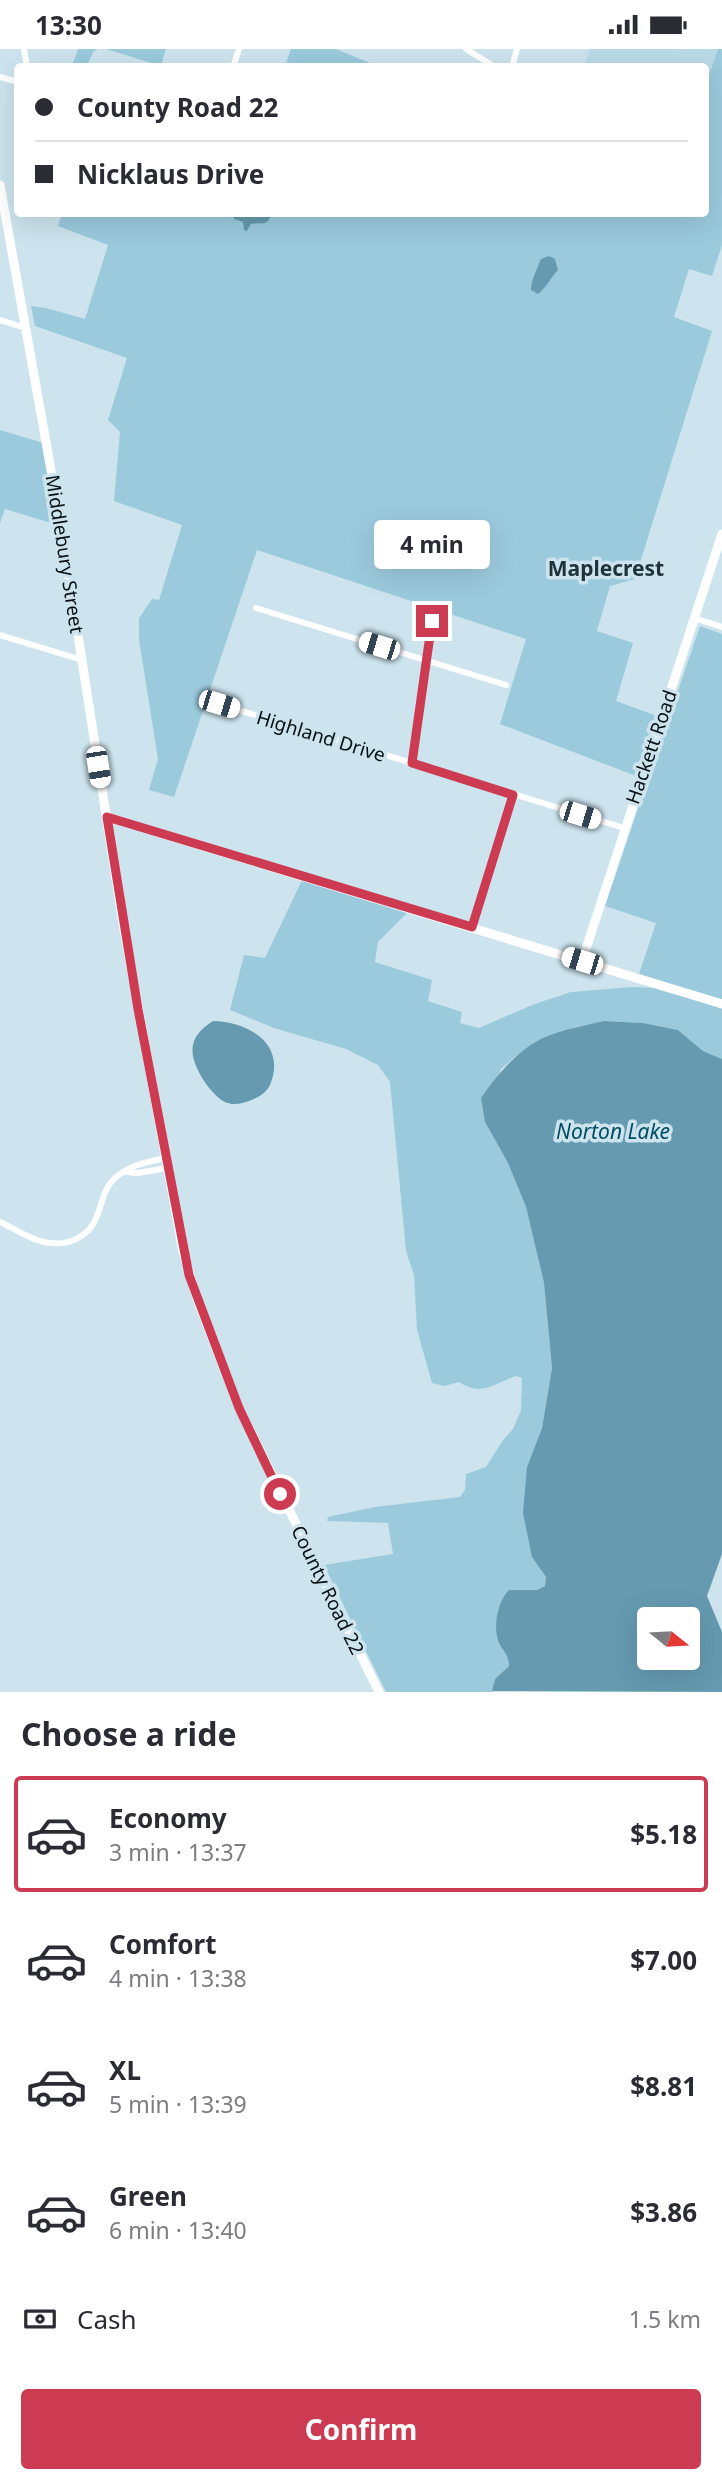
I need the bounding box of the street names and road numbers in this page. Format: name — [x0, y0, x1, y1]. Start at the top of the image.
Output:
street label: Middlebury Street — [40, 473, 90, 635]
street label: Hackett Road — [619, 686, 683, 808]
street label: Highland Drive — [253, 704, 389, 768]
street label: County Road 22 — [285, 1521, 371, 1659]

